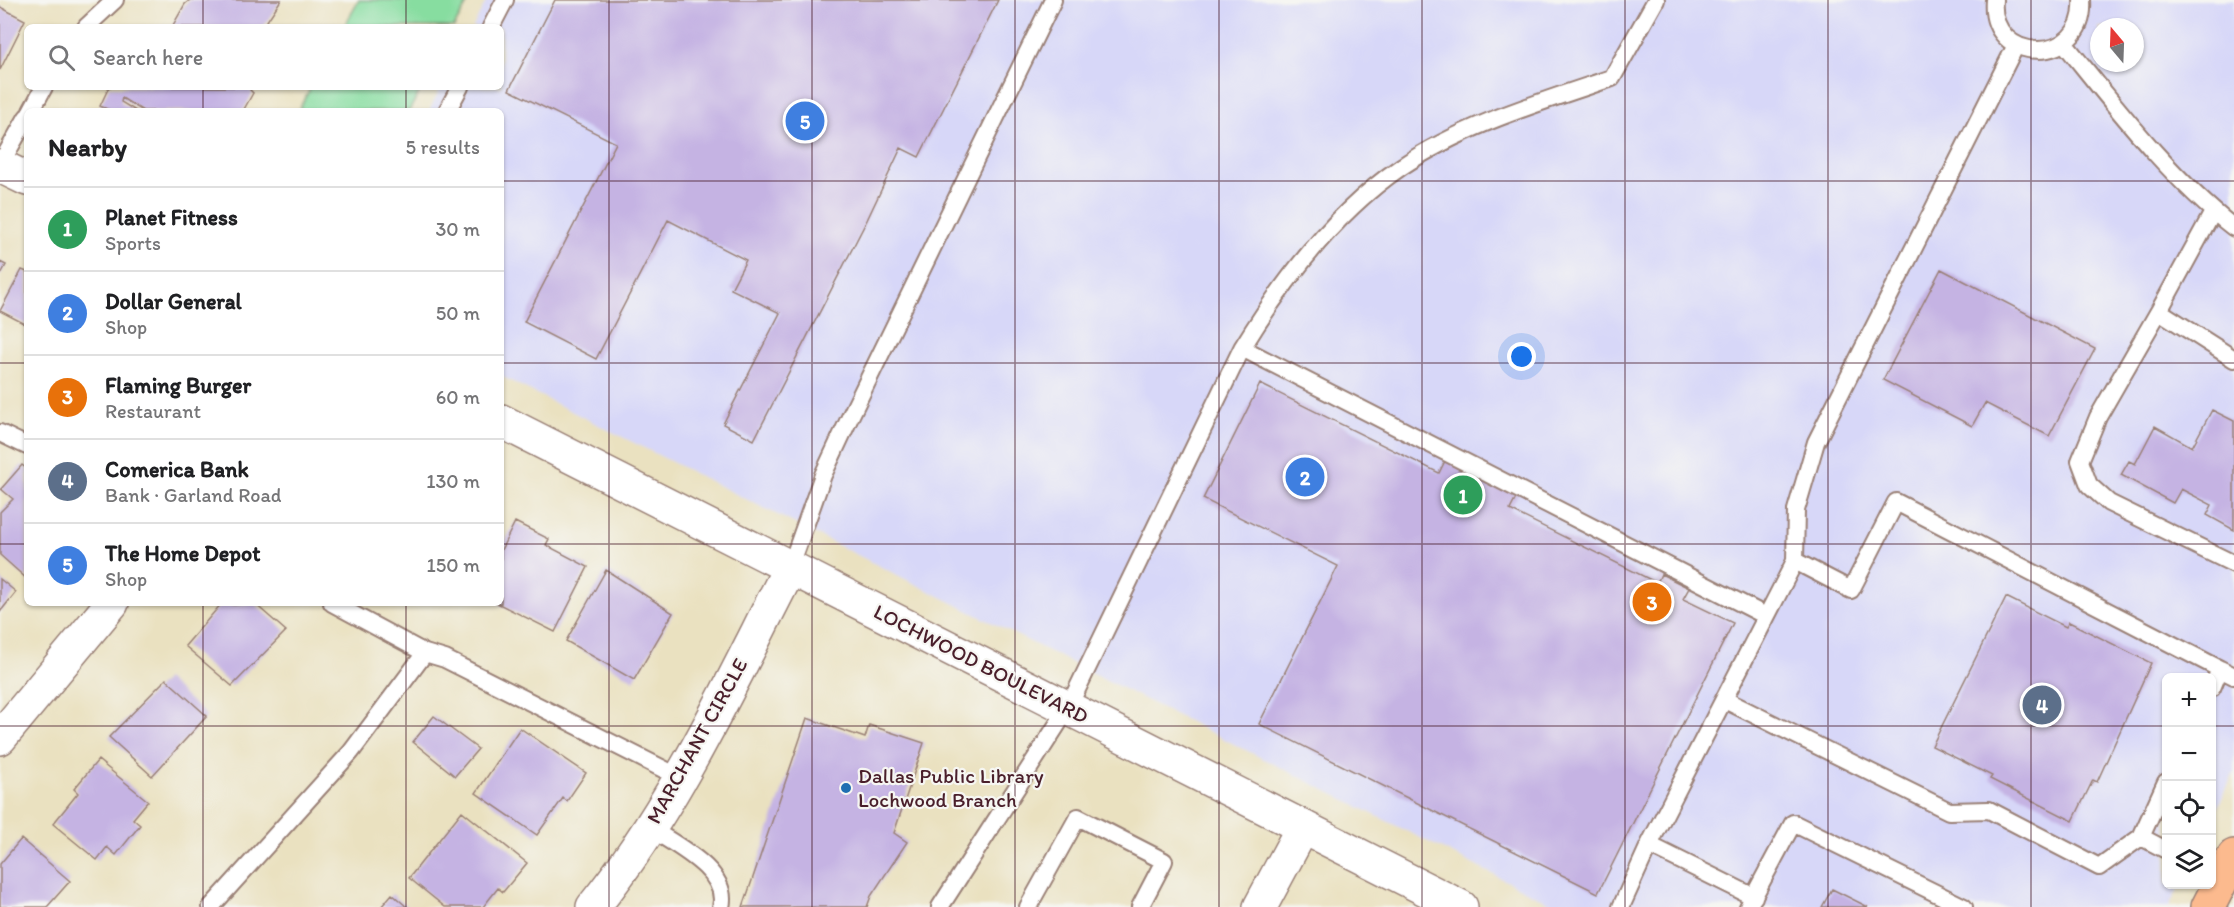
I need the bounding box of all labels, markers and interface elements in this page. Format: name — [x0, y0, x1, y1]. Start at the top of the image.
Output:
north arrow — [2090, 18, 2144, 72]
search box — [24, 24, 504, 90]
icon: search — [45, 41, 78, 74]
text: Search here — [93, 44, 203, 71]
pin: 5 — [786, 98, 824, 144]
text: Nearby — [48, 131, 127, 163]
text: 5 results — [406, 135, 480, 159]
text: Planet Fitness — [105, 204, 238, 231]
text: 1 — [63, 217, 72, 241]
text: 30 m — [435, 217, 480, 241]
text: Sports — [105, 231, 161, 255]
text: Dollar General — [105, 288, 242, 315]
text: 2 — [62, 301, 73, 325]
text: 50 m — [436, 301, 480, 325]
text: Shop — [105, 315, 147, 339]
your location — [1507, 342, 1536, 371]
text: Flaming Burger — [105, 372, 251, 399]
text: 3 — [62, 385, 73, 409]
text: 60 m — [436, 385, 480, 409]
text: Restaurant — [105, 399, 201, 423]
pin: 2 — [1286, 454, 1324, 500]
text: Comerica Bank — [105, 456, 249, 483]
text: 4 — [61, 469, 74, 493]
text: 130 m — [426, 469, 480, 493]
pin: 1 — [1444, 472, 1482, 518]
text: Bank · Garland Road — [105, 483, 282, 507]
text: The Home Depot — [105, 540, 260, 567]
text: 5 — [62, 553, 73, 577]
text: 150 m — [427, 553, 480, 577]
text: Shop — [105, 567, 147, 591]
pin: 3 — [1632, 580, 1672, 624]
street label: LOCHWOOD BOULEVARD — [870, 598, 1093, 729]
street label: MARCHANT CIRCLE — [641, 654, 752, 828]
map controls — [2162, 673, 2216, 889]
button: + — [2162, 673, 2216, 727]
pin: 4 — [2022, 682, 2062, 728]
button: − — [2162, 727, 2216, 781]
place label: Dallas Public Library Lochwood Branch — [858, 763, 1044, 812]
marker: Dallas Public Library Lochwood Branch — [839, 781, 853, 795]
button: locate — [2162, 781, 2216, 835]
button: layers — [2162, 835, 2216, 889]

